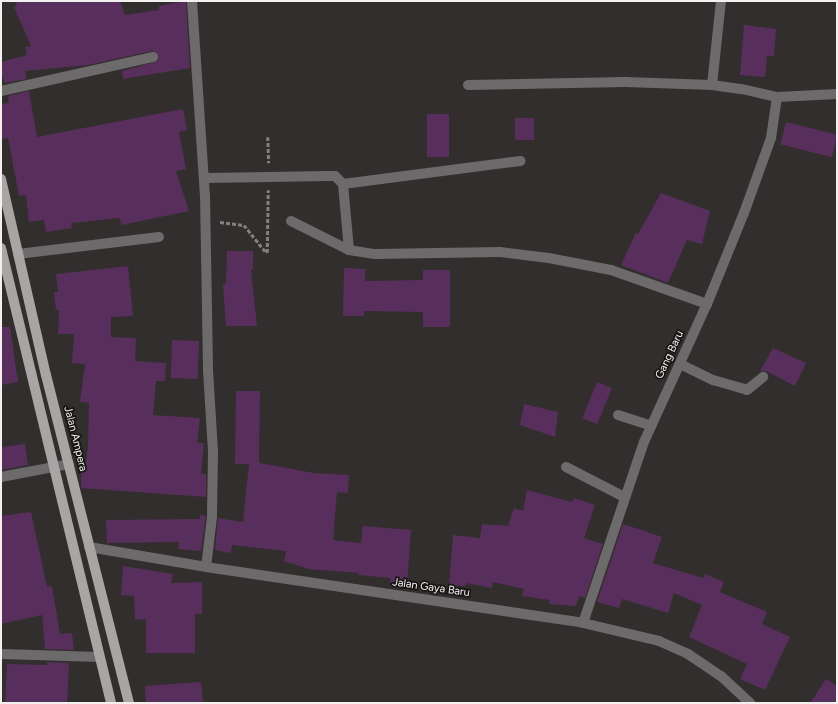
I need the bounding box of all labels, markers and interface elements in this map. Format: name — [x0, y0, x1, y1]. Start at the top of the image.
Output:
street label: Gang Baru — [653, 329, 687, 381]
street label: Jalan Ampera — [61, 405, 89, 473]
street label: Jalan Gaya Baru — [391, 576, 471, 600]

